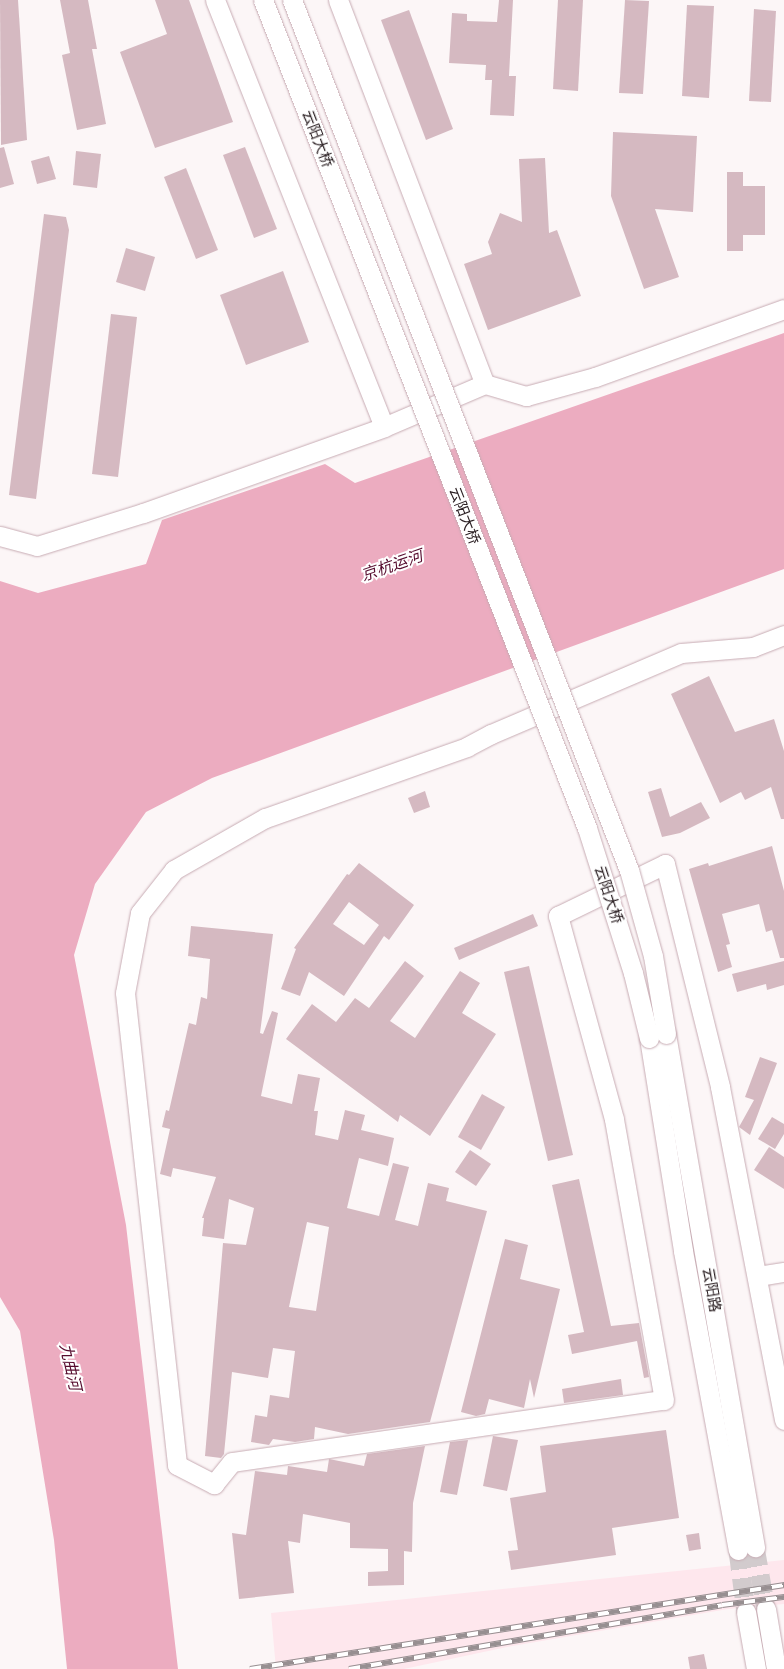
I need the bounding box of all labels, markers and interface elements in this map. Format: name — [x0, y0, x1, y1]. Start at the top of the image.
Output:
street label: 云阳大桥 — [298, 108, 336, 170]
street label: 云阳大桥 — [445, 485, 483, 547]
water label: 京杭运河 — [359, 547, 425, 585]
street label: 云阳大桥 — [590, 864, 626, 926]
street label: 云阳路 — [698, 1266, 724, 1314]
water label: 九曲河 — [55, 1341, 85, 1393]

